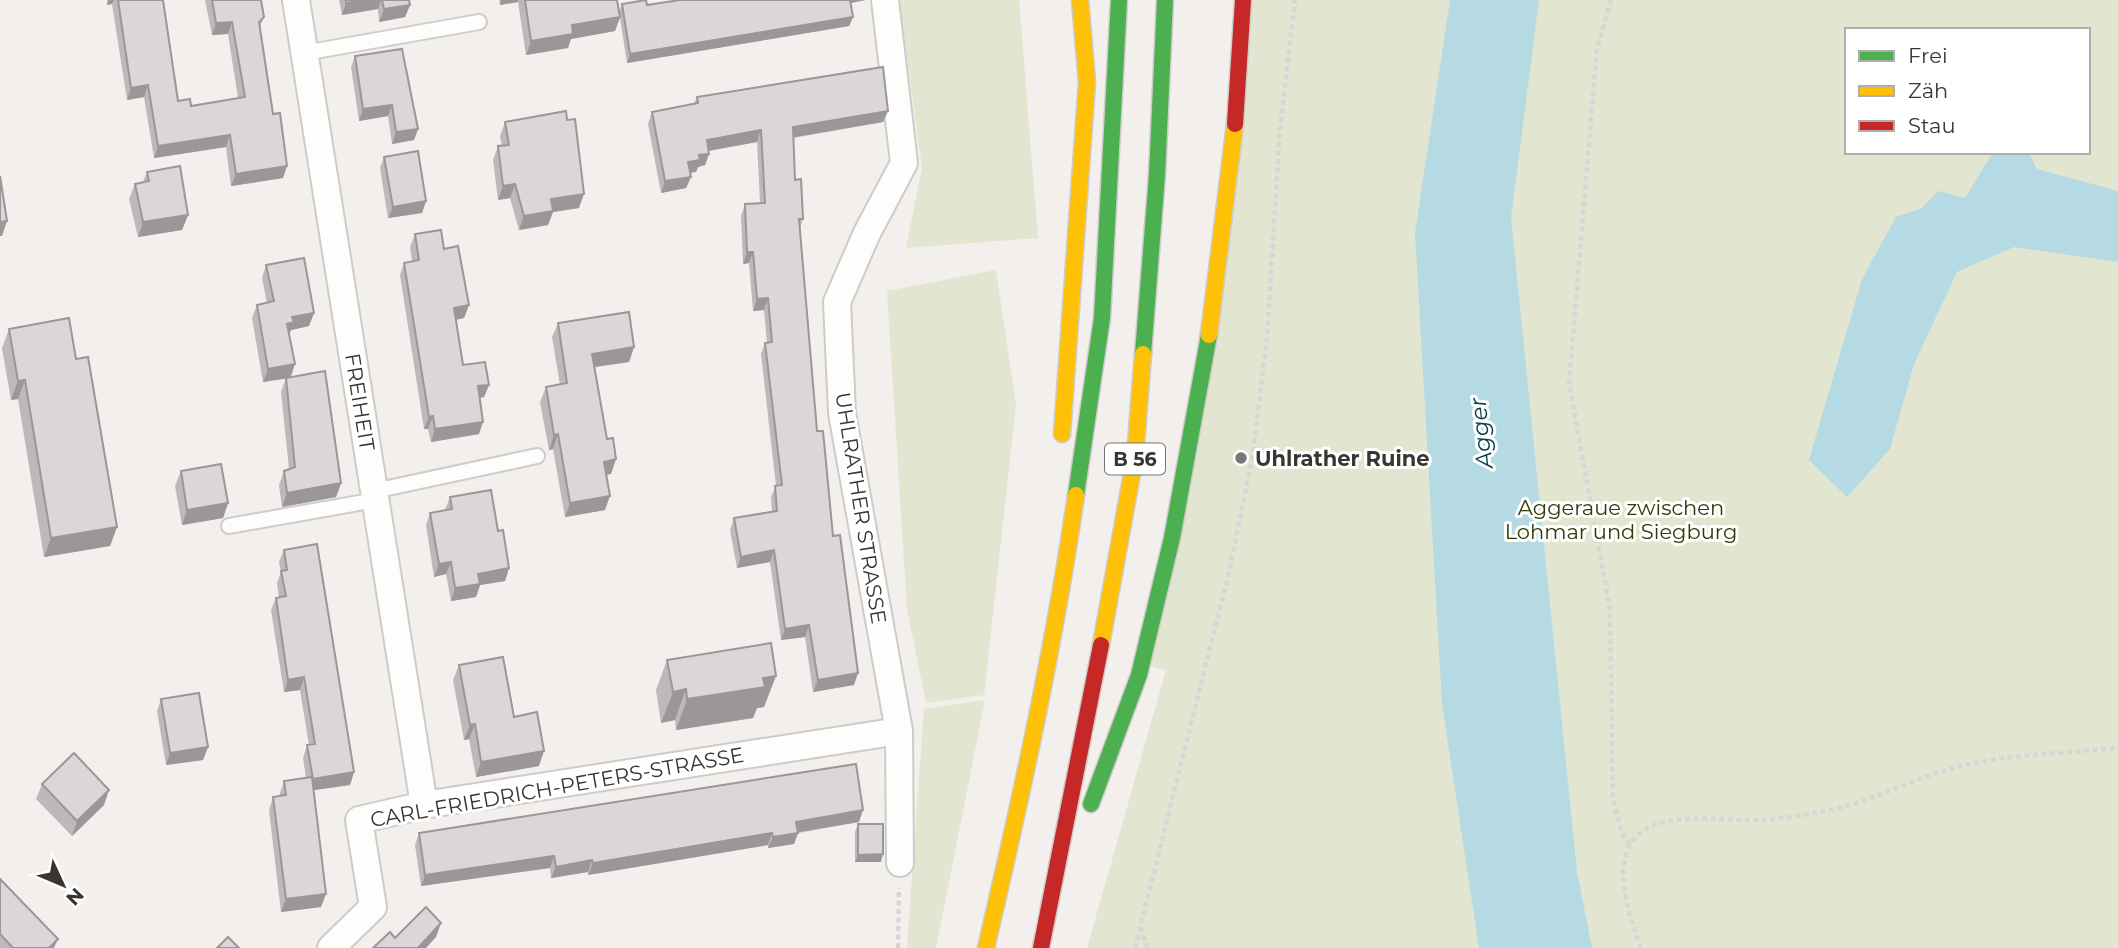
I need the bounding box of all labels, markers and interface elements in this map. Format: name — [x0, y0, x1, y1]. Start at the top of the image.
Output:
legend — [1845, 28, 2090, 154]
text: Frei — [1908, 43, 1948, 68]
text: Zäh — [1908, 78, 1948, 103]
text: Stau — [1908, 113, 1956, 138]
street label: FREIHEIT — [340, 351, 380, 453]
street label: UHLRATHER STRASSE — [830, 390, 892, 626]
water label: Agger — [1463, 395, 1499, 472]
road number: B 56 — [1105, 444, 1165, 474]
place label: Uhlrather Ruine — [1255, 446, 1430, 471]
marker: Uhlrather Ruine — [1233, 450, 1249, 466]
park label: Aggeraue zwischen Lohmar und Siegburg — [1505, 495, 1737, 544]
street label: CARL-FRIEDRICH-PETERS-STRASSE — [368, 742, 746, 832]
north arrow — [28, 850, 98, 920]
text: N — [61, 883, 88, 910]

